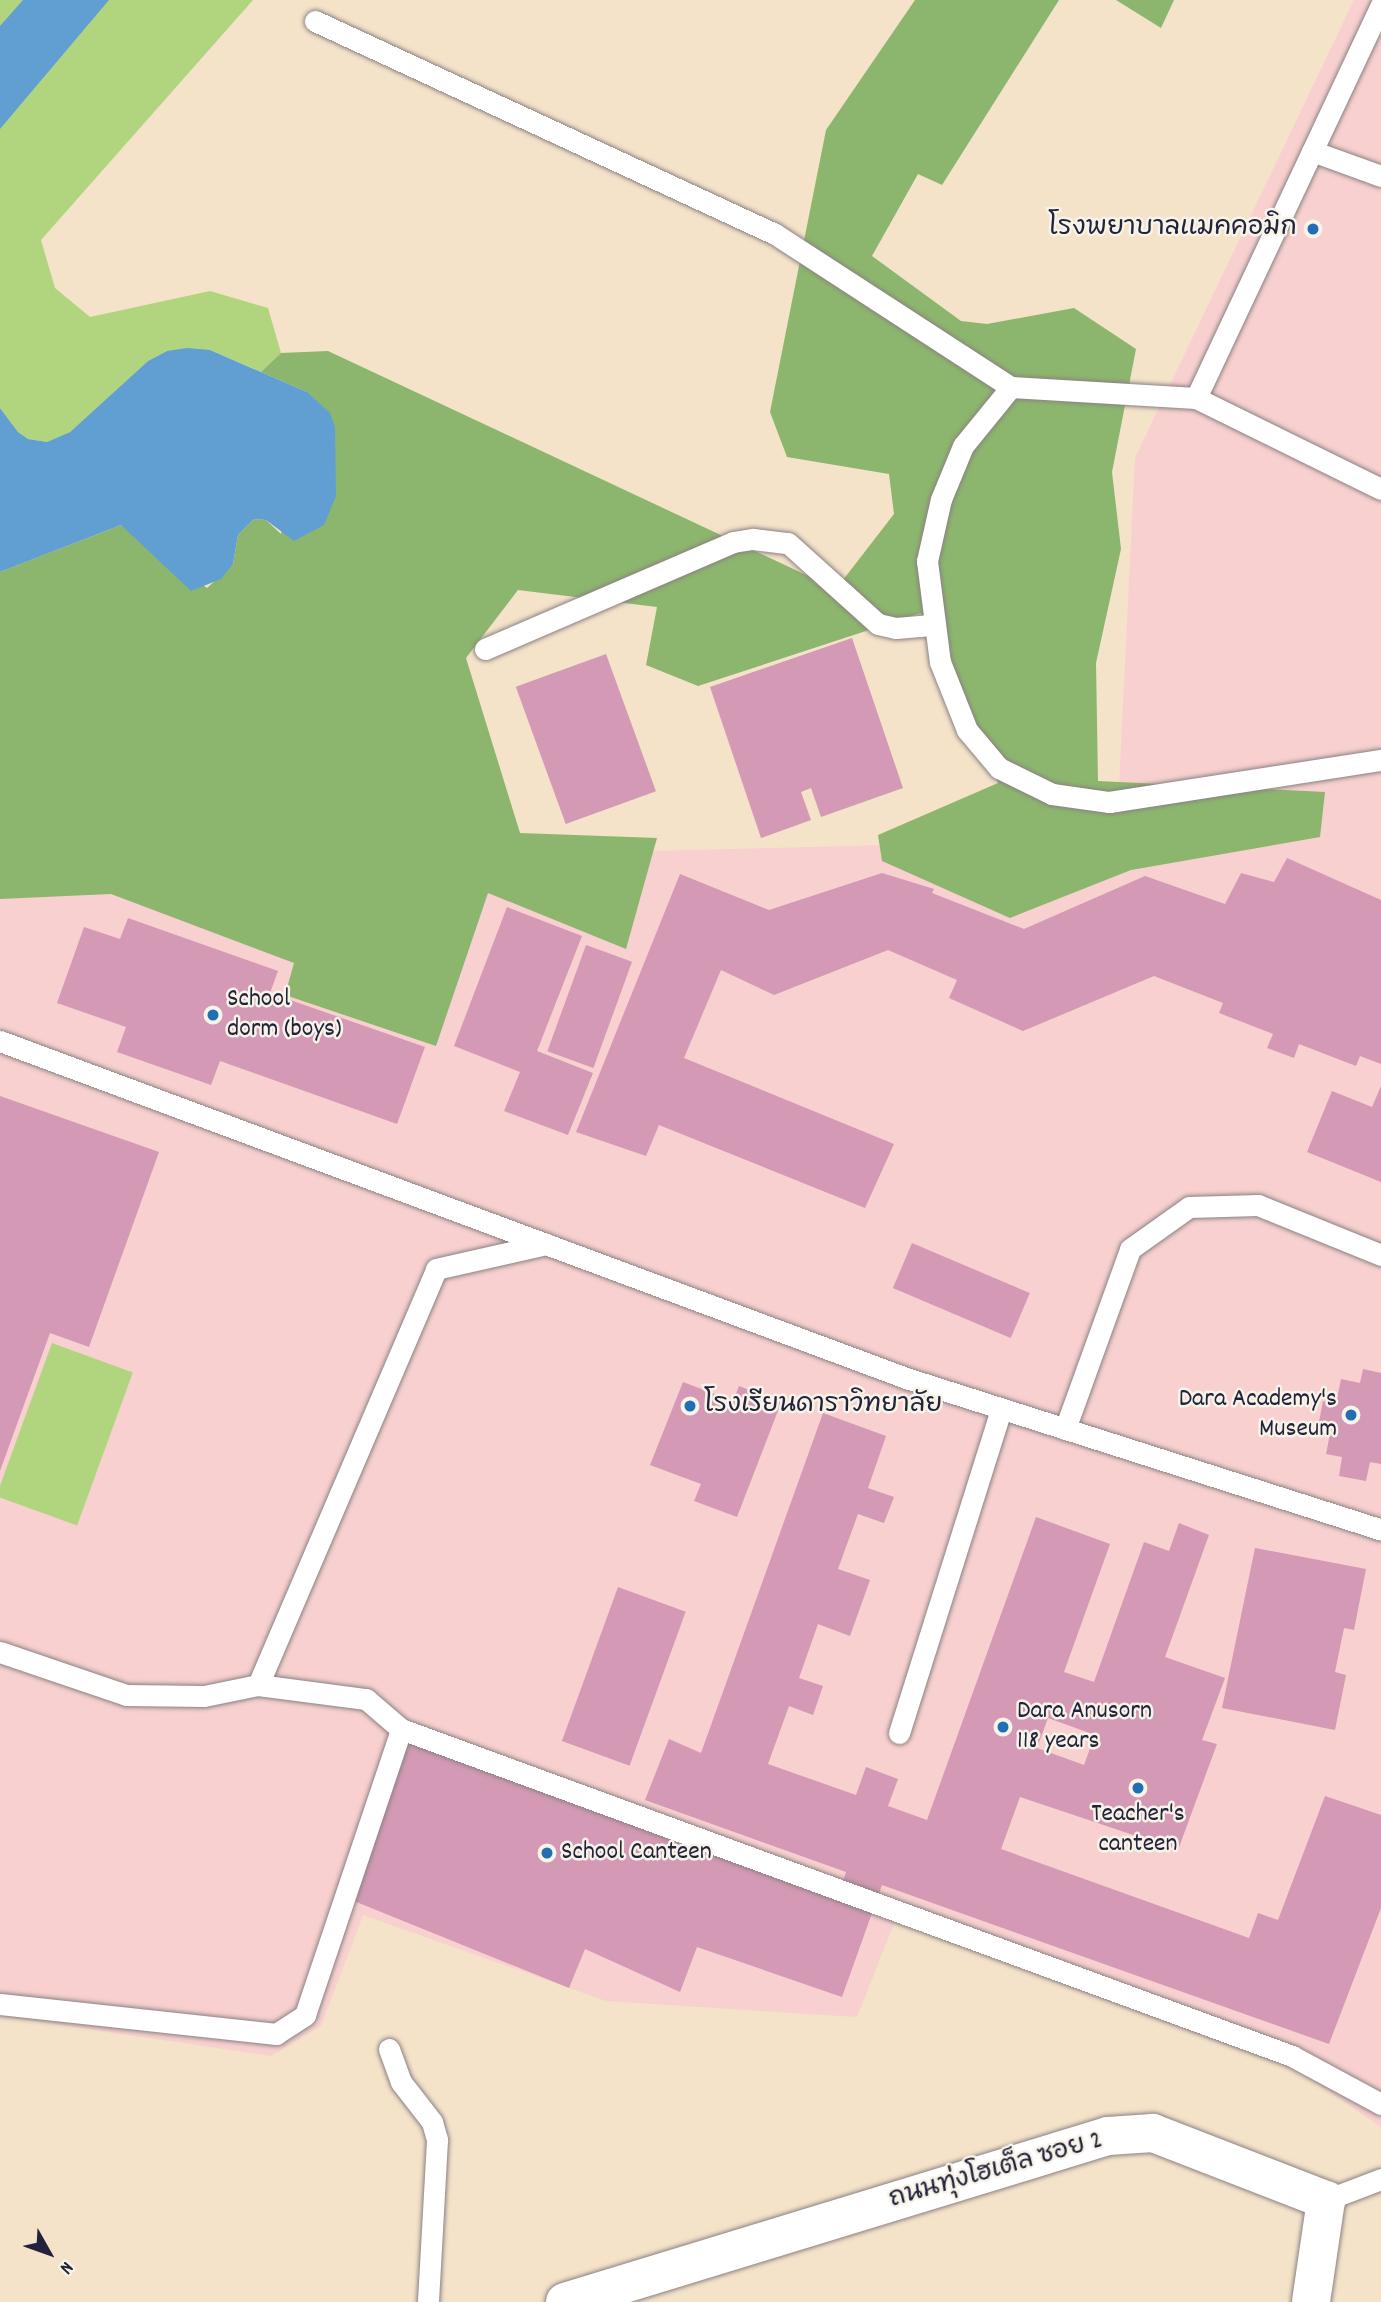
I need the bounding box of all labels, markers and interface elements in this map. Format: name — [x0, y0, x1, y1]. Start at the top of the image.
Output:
place label: โรงพยาบาลแมคคอมิก — [1048, 213, 1297, 245]
marker: โรงพยาบาลแมคคอมิก — [1303, 219, 1323, 239]
place label: School dorm (boys) — [227, 984, 342, 1046]
marker: School dorm (boys) — [205, 1007, 221, 1023]
place label: Dara Academy's Museum — [1179, 1384, 1337, 1446]
place label: โรงเรียนดาราวิทยาลัย — [704, 1390, 942, 1422]
marker: โรงเรียนดาราวิทยาลัย — [682, 1398, 698, 1414]
marker: Dara Academy's Museum — [1343, 1407, 1359, 1423]
place label: Dara Anusorn 118 years — [1017, 1696, 1152, 1758]
marker: Dara Anusorn 118 years — [995, 1719, 1011, 1735]
marker: Teacher's canteen — [1130, 1780, 1146, 1796]
place label: Teacher's canteen — [1091, 1799, 1185, 1860]
place label: School Canteen — [561, 1837, 712, 1869]
marker: School Canteen — [539, 1845, 555, 1861]
street label: ถนนทุ่งโฮเต็ล ซอย 2 — [886, 2126, 1106, 2216]
north arrow — [14, 2218, 84, 2288]
text: N — [52, 2255, 79, 2279]

